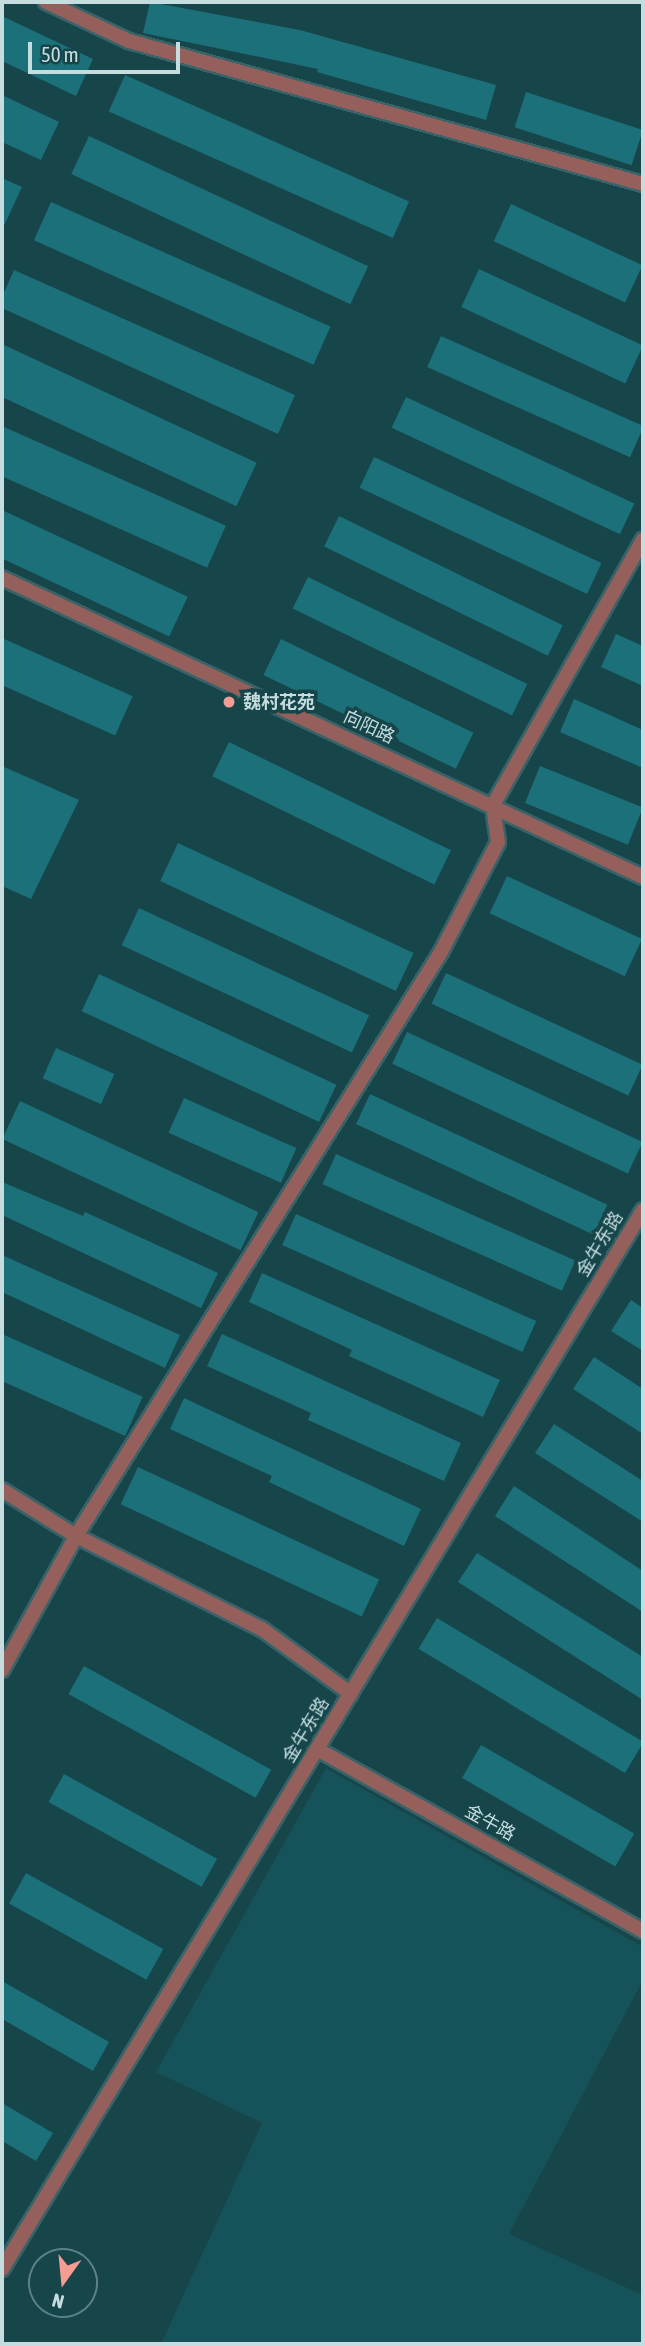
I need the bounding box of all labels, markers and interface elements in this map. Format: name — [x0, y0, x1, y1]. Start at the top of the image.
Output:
scale bar — [32, 28, 184, 72]
text: 50 m — [41, 42, 79, 66]
place label: 魏村花苑 — [243, 691, 315, 713]
marker: 魏村花苑 — [221, 694, 237, 710]
street label: 向阳路 — [340, 706, 398, 748]
street label: 金牛东路 — [572, 1208, 628, 1280]
street label: 金牛东路 — [278, 1694, 334, 1766]
street label: 金牛路 — [461, 1800, 519, 1846]
north arrow — [28, 2248, 98, 2318]
text: N — [50, 2289, 66, 2313]

